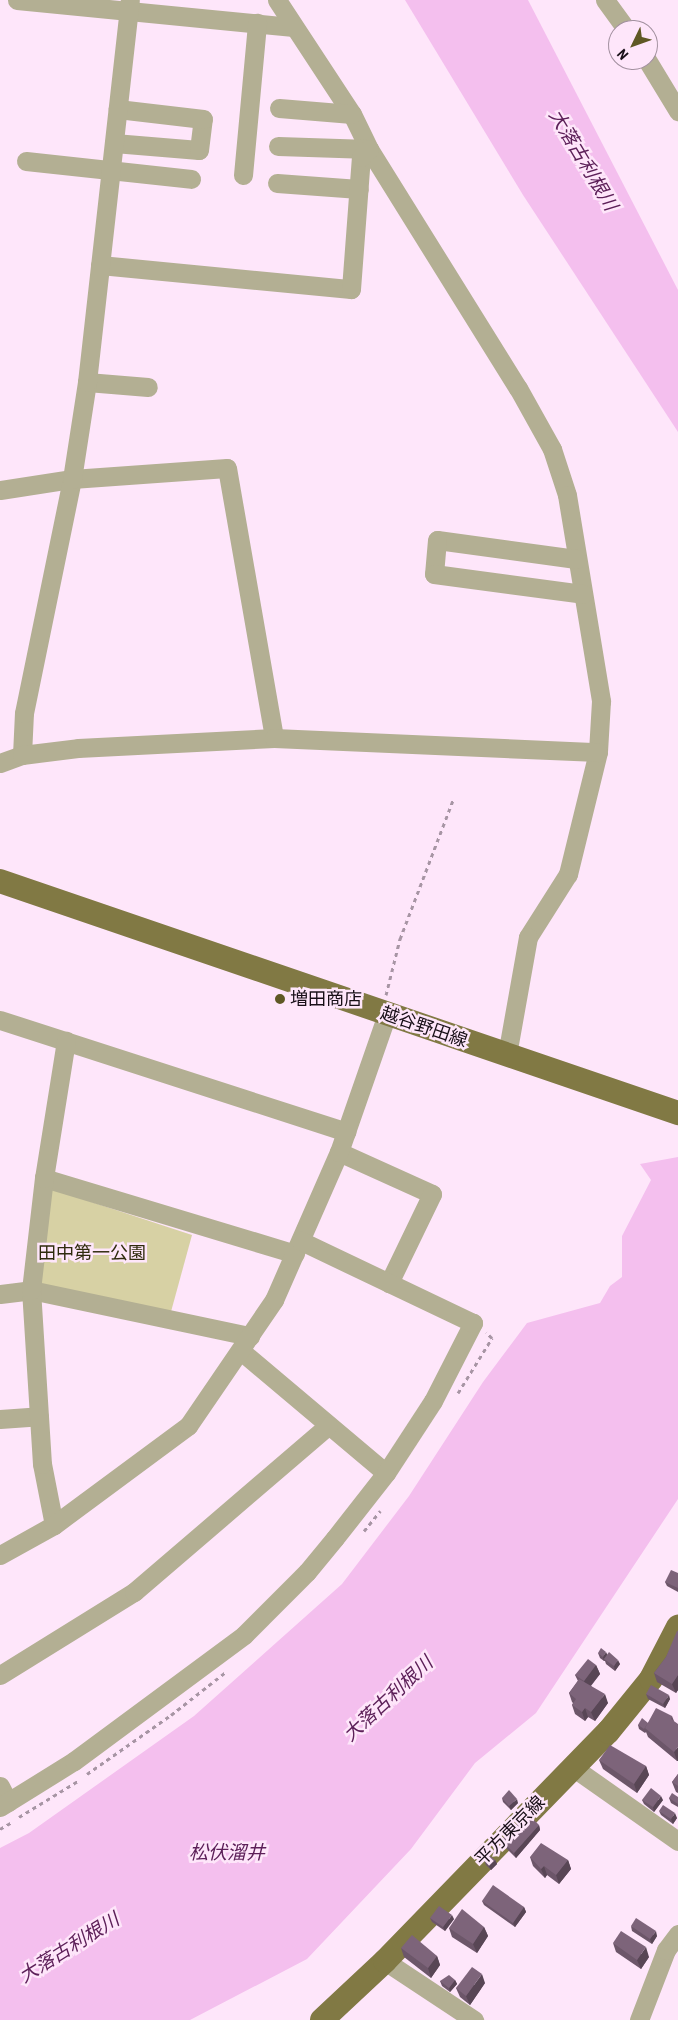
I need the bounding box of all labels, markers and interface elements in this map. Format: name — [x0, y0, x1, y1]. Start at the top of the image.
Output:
north arrow — [608, 20, 658, 70]
text: N — [614, 46, 631, 63]
water label: 大落古利根川 — [544, 105, 622, 215]
place label: 増田商店 — [290, 988, 362, 1010]
marker: 増田商店 — [274, 993, 286, 1005]
street label: 越谷野田線 — [378, 1002, 470, 1052]
park label: 田中第一公園 — [38, 1242, 146, 1264]
water label: 大落古利根川 — [339, 1652, 437, 1746]
street label: 平方東京線 — [471, 1792, 549, 1870]
water label: 松伏溜井 — [189, 1842, 265, 1864]
water label: 大落古利根川 — [15, 1908, 123, 1988]

